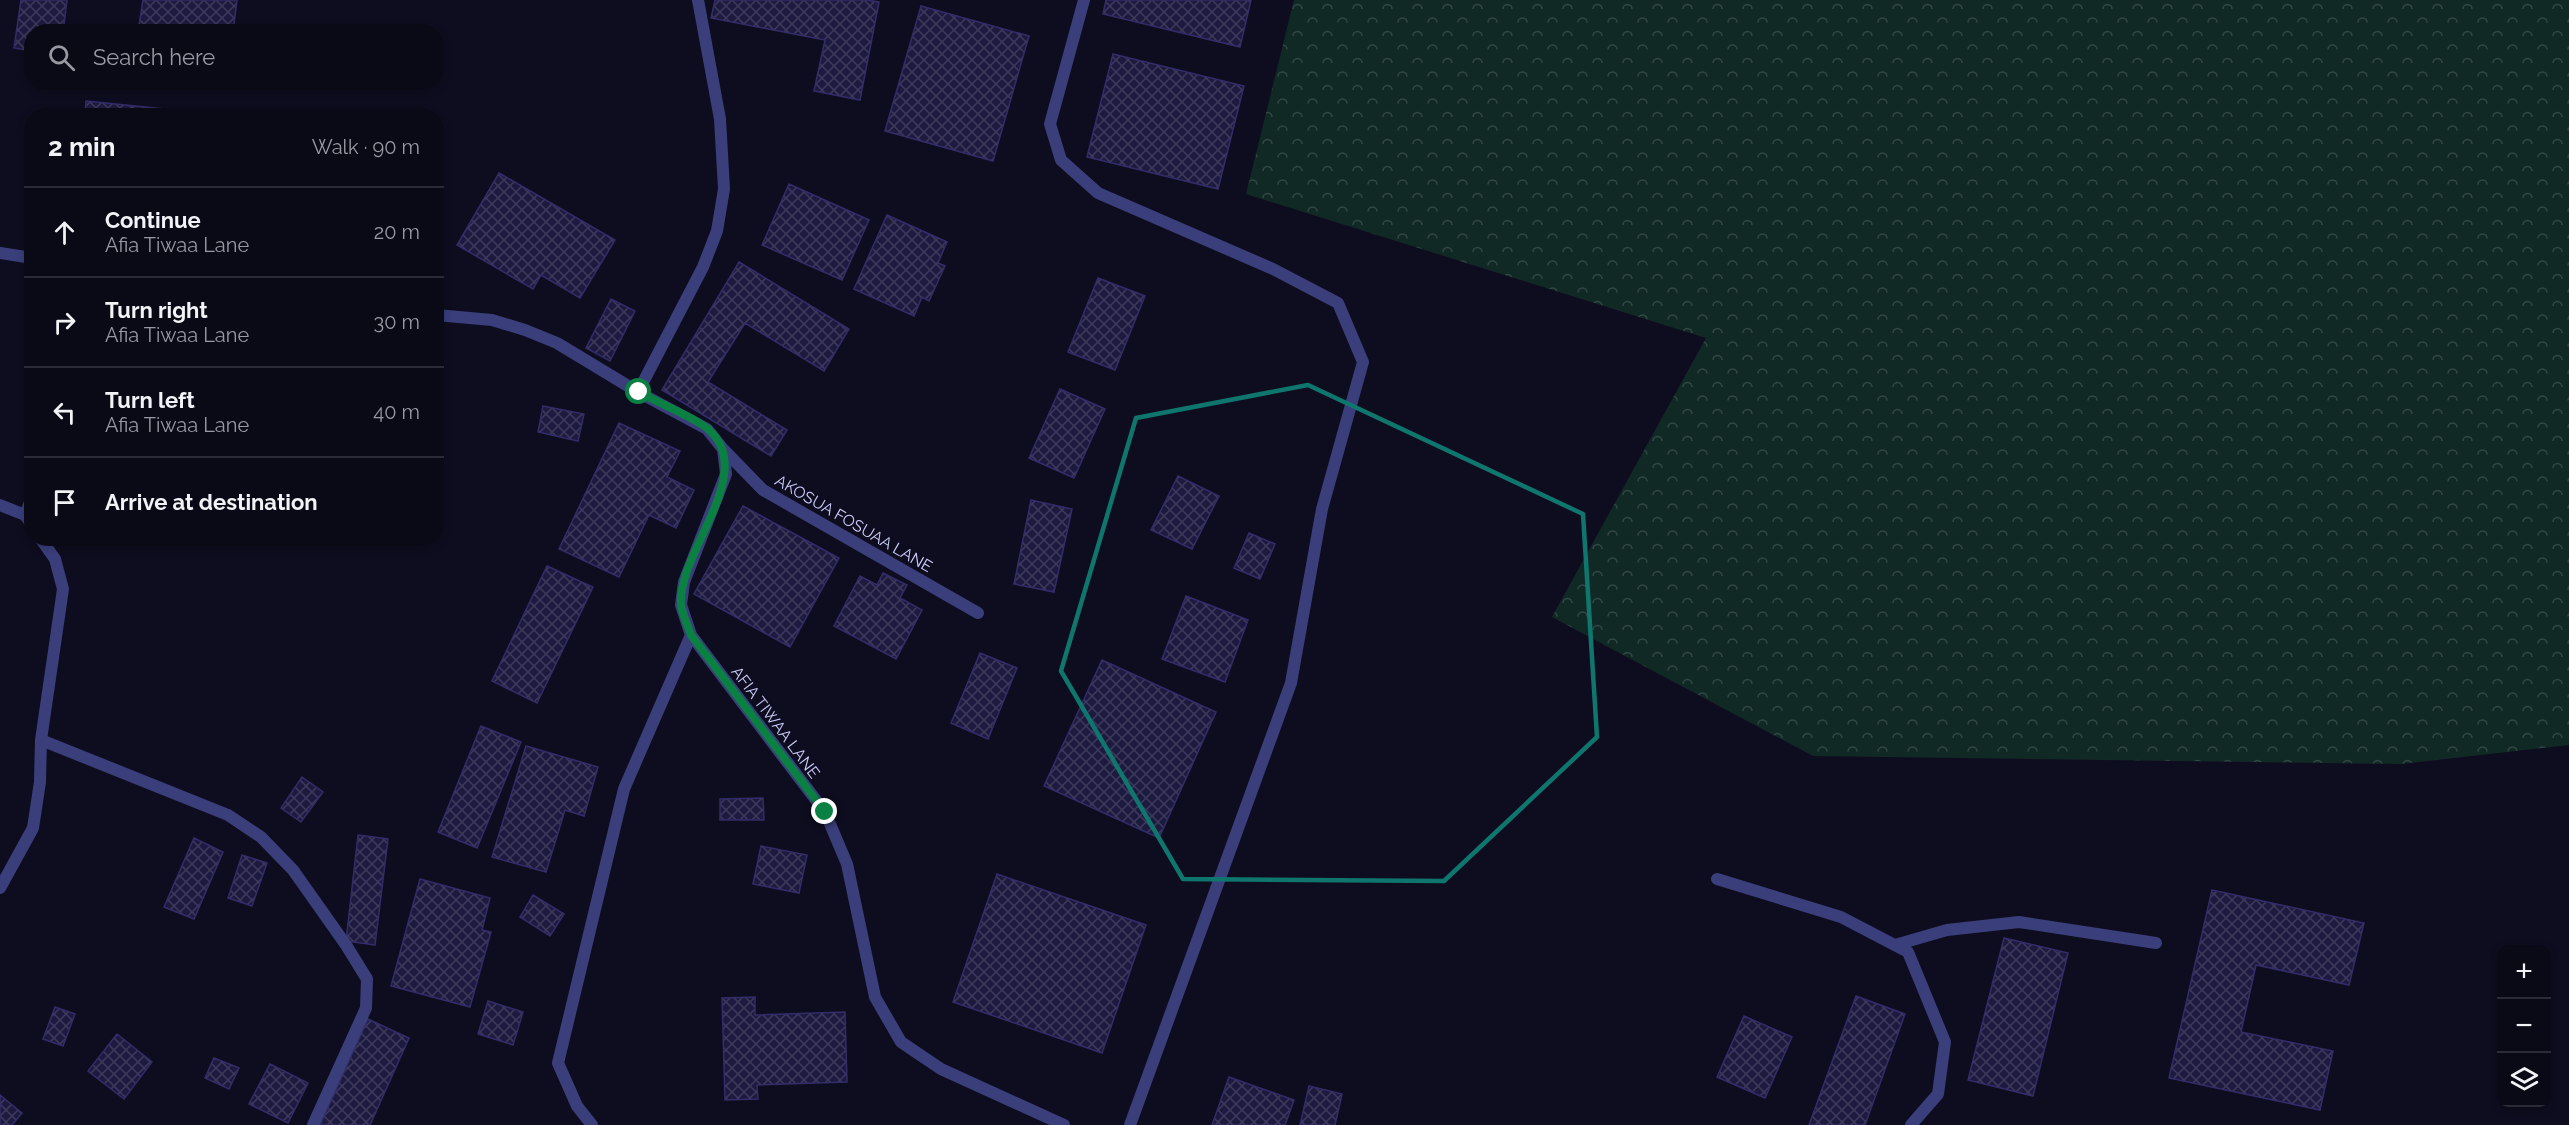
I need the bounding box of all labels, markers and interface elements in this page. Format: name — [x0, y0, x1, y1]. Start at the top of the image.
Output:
search box — [24, 24, 444, 90]
icon: search — [45, 41, 78, 74]
text: Search here — [93, 44, 215, 70]
text: 2 min — [48, 132, 115, 162]
text: Walk · 90 m — [312, 135, 420, 159]
text: Continue — [105, 207, 201, 233]
icon: ahead — [48, 216, 81, 249]
text: 20 m — [374, 220, 420, 244]
text: Afia Tiwaa Lane — [105, 233, 249, 257]
text: Turn right — [105, 297, 208, 323]
icon: right — [48, 306, 81, 339]
text: 30 m — [374, 310, 420, 334]
text: Afia Tiwaa Lane — [105, 323, 249, 347]
route start — [625, 378, 651, 404]
text: Turn left — [105, 387, 195, 413]
icon: left — [48, 396, 81, 429]
text: 40 m — [373, 400, 420, 424]
text: Afia Tiwaa Lane — [105, 413, 249, 437]
street label: AKOSUA FOSUAA LANE — [772, 471, 936, 576]
icon: arrive — [48, 486, 81, 519]
text: Arrive at destination — [105, 489, 318, 515]
street label: AFIA TIWAA LANE — [727, 663, 824, 782]
route end — [811, 798, 837, 824]
map controls — [2497, 945, 2551, 1107]
button: + — [2497, 945, 2551, 999]
button: − — [2497, 999, 2551, 1053]
button: layers — [2497, 1053, 2551, 1107]

